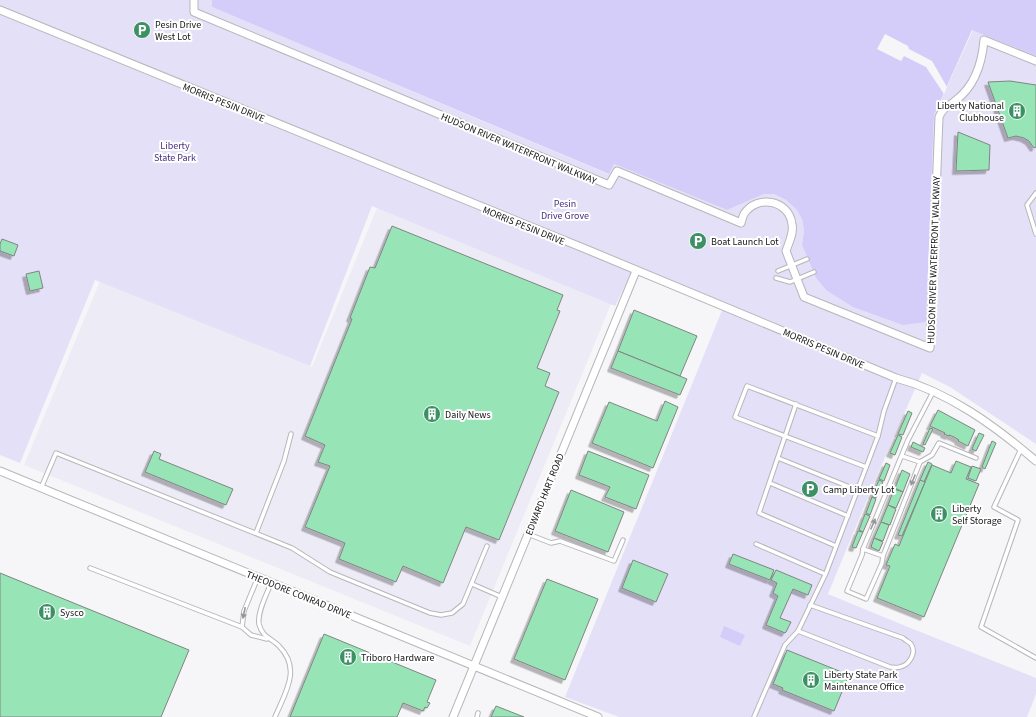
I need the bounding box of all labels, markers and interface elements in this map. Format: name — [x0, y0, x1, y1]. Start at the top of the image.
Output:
place label: Pesin Drive West Lot — [155, 18, 201, 44]
parking icon: Pesin Drive West Lot — [132, 20, 152, 40]
street label: MORRIS PESIN DRIVE — [180, 80, 267, 126]
place label: Liberty National Clubhouse — [937, 99, 1004, 125]
building icon: Liberty National Clubhouse — [1007, 101, 1027, 121]
street label: HUDSON RIVER WATERFRONT WALKWAY — [439, 110, 599, 188]
park label: Liberty State Park — [154, 139, 196, 165]
street label: HUDSON RIVER WATERFRONT WALKWAY — [924, 176, 944, 344]
park label: Pesin Drive Grove — [541, 197, 589, 223]
street label: MORRIS PESIN DRIVE — [480, 203, 567, 249]
parking icon: Boat Launch Lot — [688, 231, 708, 251]
place label: Boat Launch Lot — [711, 235, 779, 249]
street label: MORRIS PESIN DRIVE — [781, 325, 867, 372]
building icon: Daily News — [422, 404, 442, 424]
place label: Daily News — [445, 408, 491, 422]
street label: EDWARD HART ROAD — [522, 451, 568, 537]
one-way arrow — [909, 475, 915, 487]
parking icon: Camp Liberty Lot — [800, 479, 820, 499]
place label: Camp Liberty Lot — [823, 483, 895, 497]
place label: Liberty Self Storage — [952, 502, 1002, 528]
building icon: Liberty Self Storage — [929, 504, 949, 524]
one-way arrow — [870, 518, 876, 529]
street label: THEODORE CONRAD DRIVE — [244, 567, 353, 622]
building icon: Sysco — [37, 602, 57, 622]
place label: Sysco — [60, 606, 84, 620]
one-way arrow — [241, 607, 247, 620]
building icon: Triboro Hardware — [338, 647, 358, 667]
place label: Triboro Hardware — [361, 651, 435, 665]
place label: Liberty State Park Maintenance Office — [824, 668, 904, 694]
building icon: Liberty State Park Maintenance Office — [801, 670, 821, 690]

